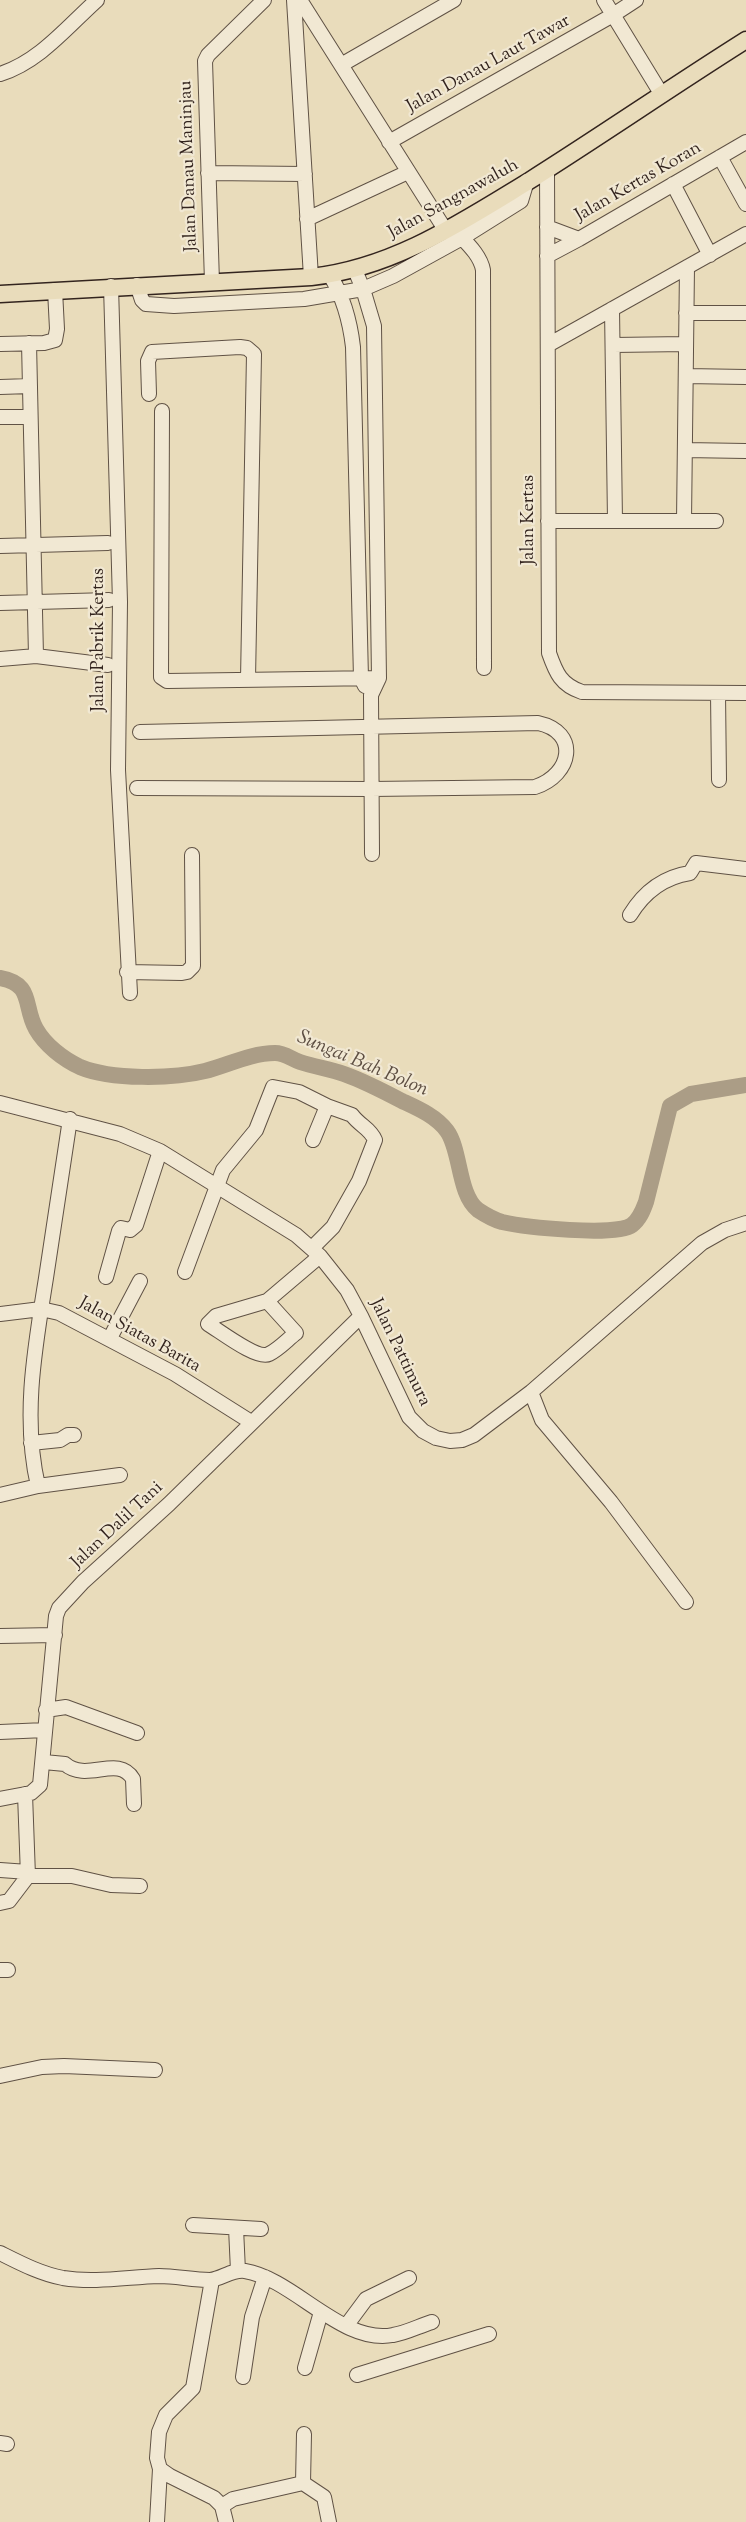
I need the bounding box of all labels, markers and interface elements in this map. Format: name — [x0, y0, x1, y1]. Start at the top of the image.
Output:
street label: Jalan Danau Laut Tawar — [404, 11, 574, 119]
street label: Jalan Danau Maninjau — [176, 80, 204, 252]
street label: Jalan Kertas Koran — [572, 138, 706, 228]
street label: Jalan Sangnawaluh — [385, 155, 523, 245]
street label: Jalan Kertas — [519, 475, 541, 565]
street label: Jalan Pabrik Kertas — [89, 568, 111, 712]
water label: Sungai Bah Bolon — [293, 1027, 431, 1103]
street label: Jalan Siatas Barita — [74, 1294, 204, 1378]
street label: Jalan Pattimura — [364, 1296, 434, 1410]
street label: Jalan Dalil Tani — [67, 1478, 169, 1574]

